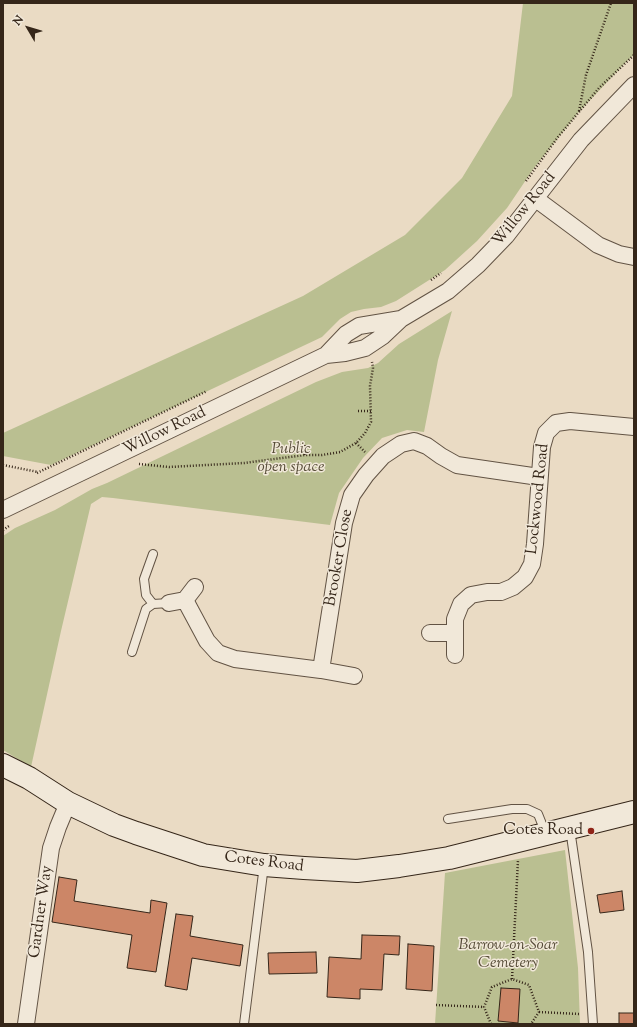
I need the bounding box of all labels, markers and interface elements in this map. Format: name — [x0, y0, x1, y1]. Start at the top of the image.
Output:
north arrow — [8, 8, 48, 48]
text: N — [10, 12, 28, 29]
street label: Willow Road — [489, 169, 561, 251]
street label: Willow Road — [120, 404, 210, 460]
park label: Public open space — [257, 440, 325, 478]
street label: Lockwood Road — [524, 443, 554, 555]
street label: Brooker Close — [322, 508, 358, 608]
place label: Cotes Road — [503, 821, 583, 841]
marker: Cotes Road — [586, 826, 596, 836]
street label: Cotes Road — [223, 849, 305, 877]
street label: Gardner Way — [26, 864, 58, 960]
park label: Barrow-on-Soar Cemetery — [458, 936, 558, 974]

